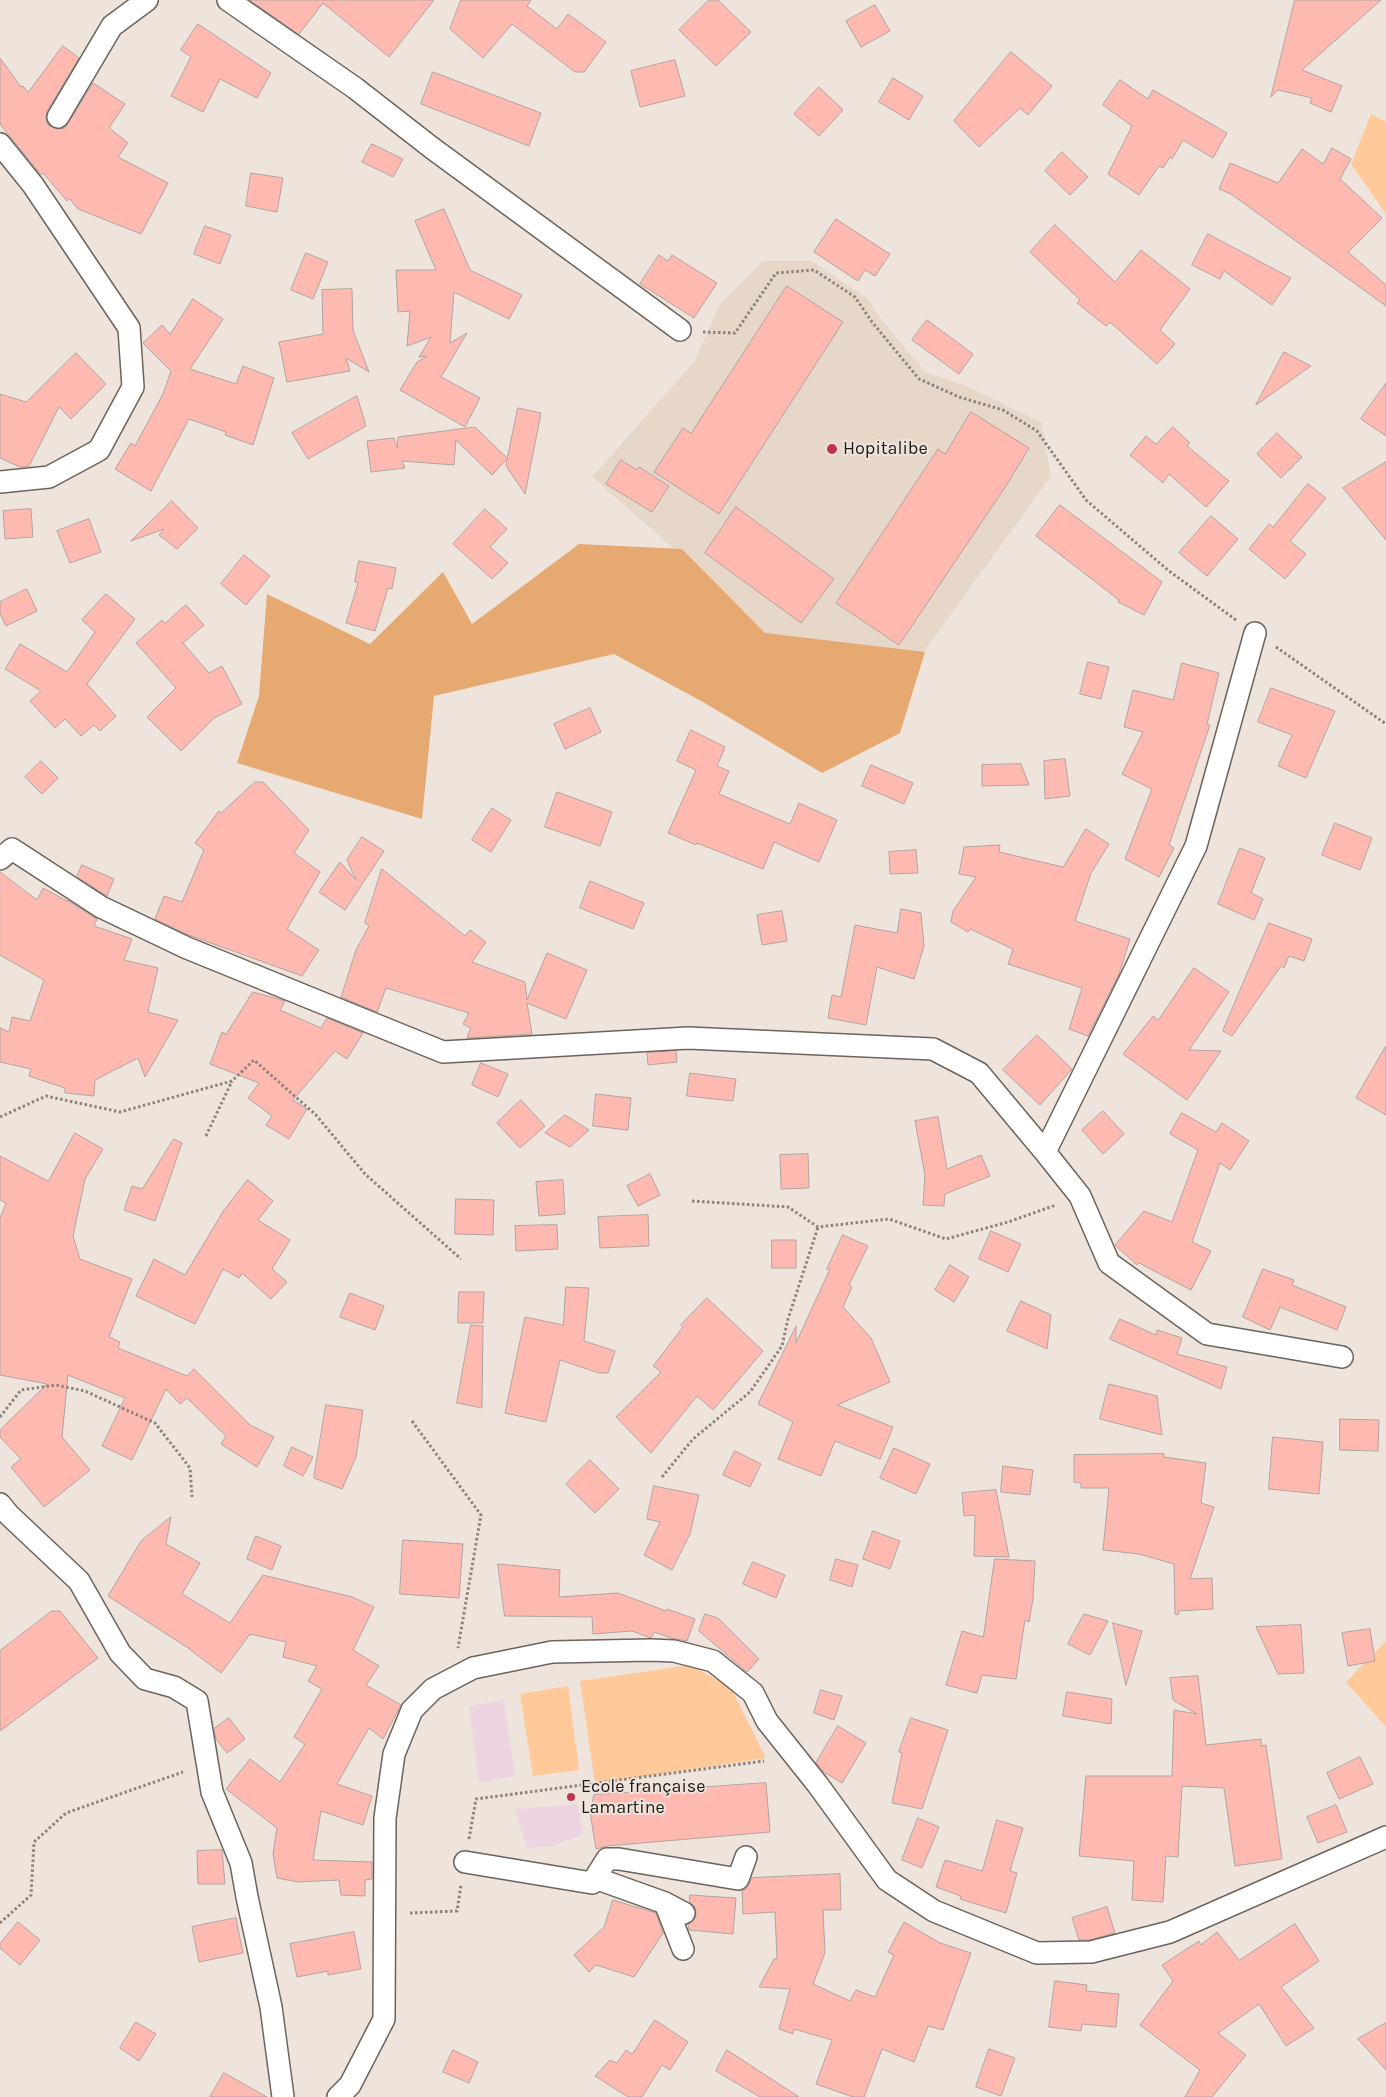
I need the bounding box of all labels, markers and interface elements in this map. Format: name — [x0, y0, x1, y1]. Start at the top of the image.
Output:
place label: Hopitalibe — [843, 438, 928, 460]
marker: Hopitalibe — [825, 442, 839, 456]
place label: Ecole française Lamartine — [581, 1776, 706, 1818]
marker: Ecole française Lamartine — [565, 1791, 577, 1803]

